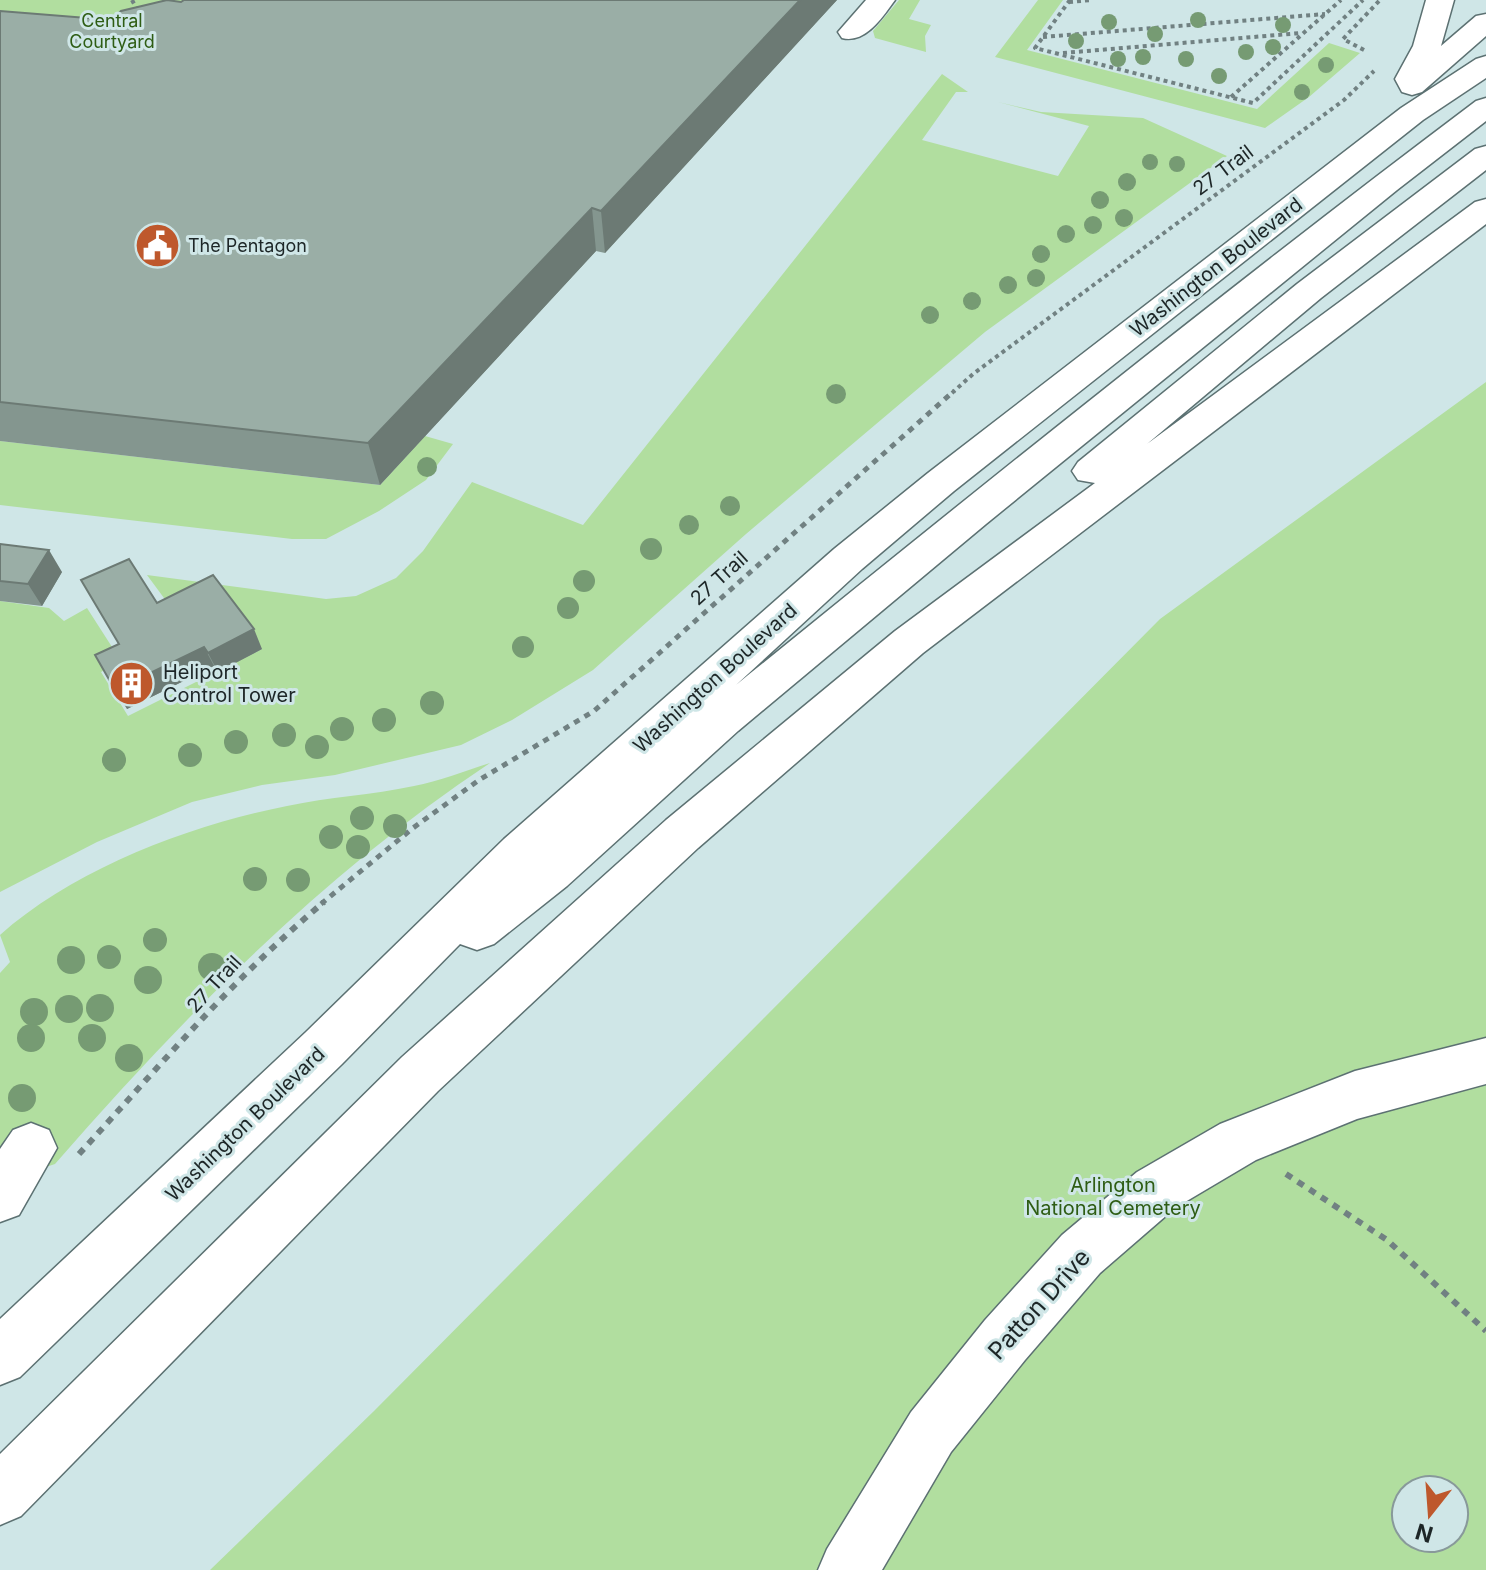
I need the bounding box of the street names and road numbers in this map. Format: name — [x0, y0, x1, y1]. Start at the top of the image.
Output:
street label: 27 Trail — [1188, 140, 1258, 200]
street label: Washington Boulevard — [1125, 192, 1307, 342]
street label: 27 Trail — [685, 546, 753, 610]
street label: Washington Boulevard — [628, 598, 802, 758]
street label: 27 Trail — [182, 950, 246, 1018]
street label: Washington Boulevard — [160, 1042, 330, 1206]
street label: Patton Drive — [982, 1243, 1096, 1365]

